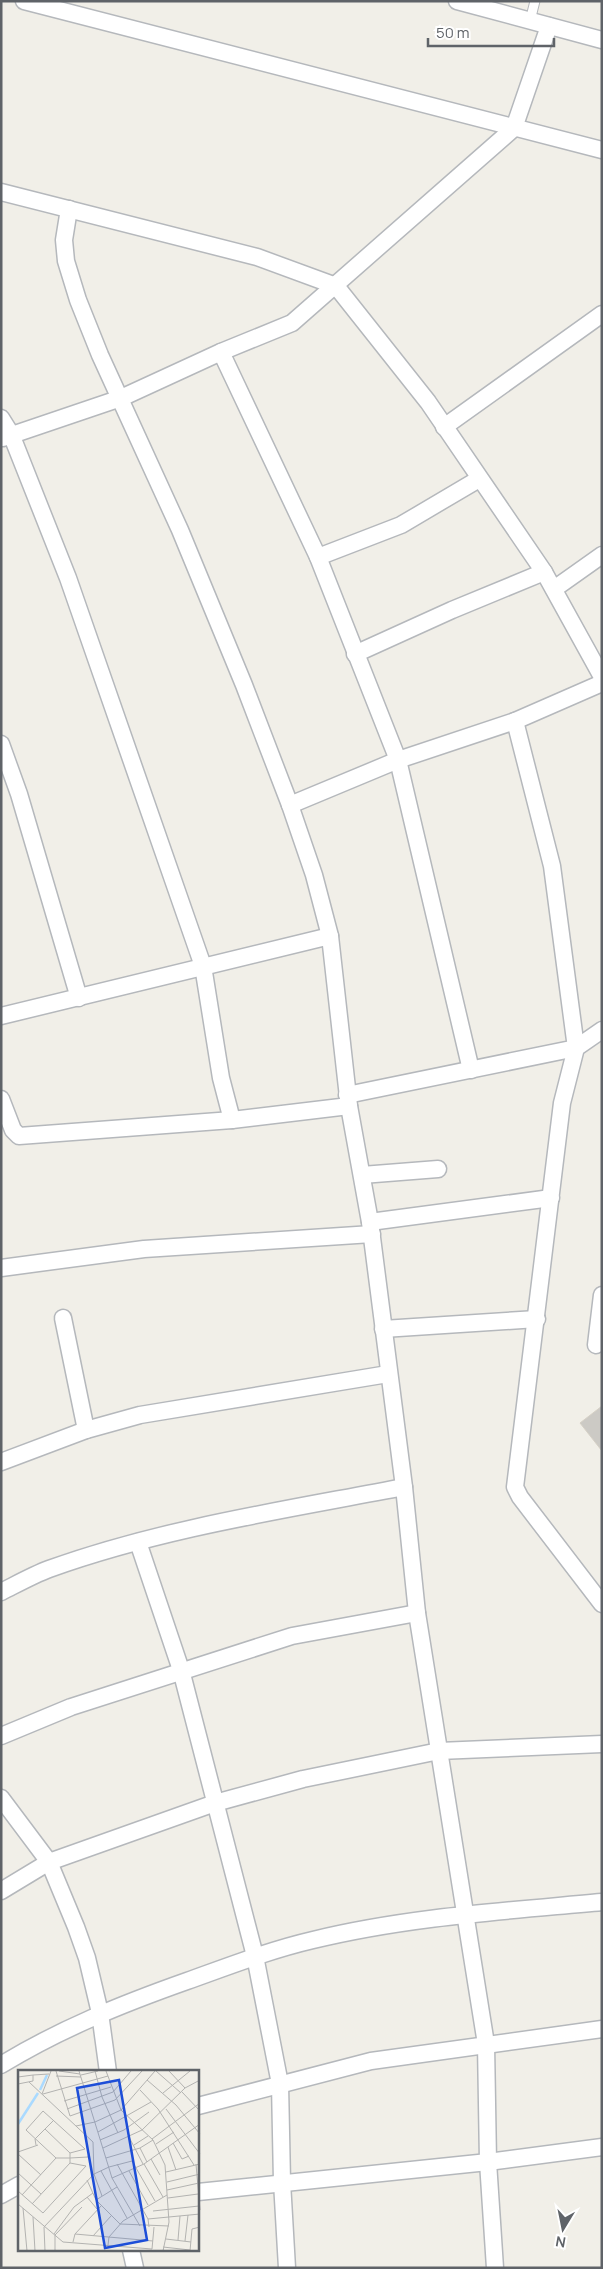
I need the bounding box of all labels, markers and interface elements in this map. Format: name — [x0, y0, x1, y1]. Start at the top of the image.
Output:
scale bar — [428, 15, 554, 47]
text: 50 m — [436, 22, 470, 43]
inset map — [18, 2070, 199, 2252]
north arrow — [538, 2204, 588, 2254]
text: N — [554, 2232, 567, 2253]

